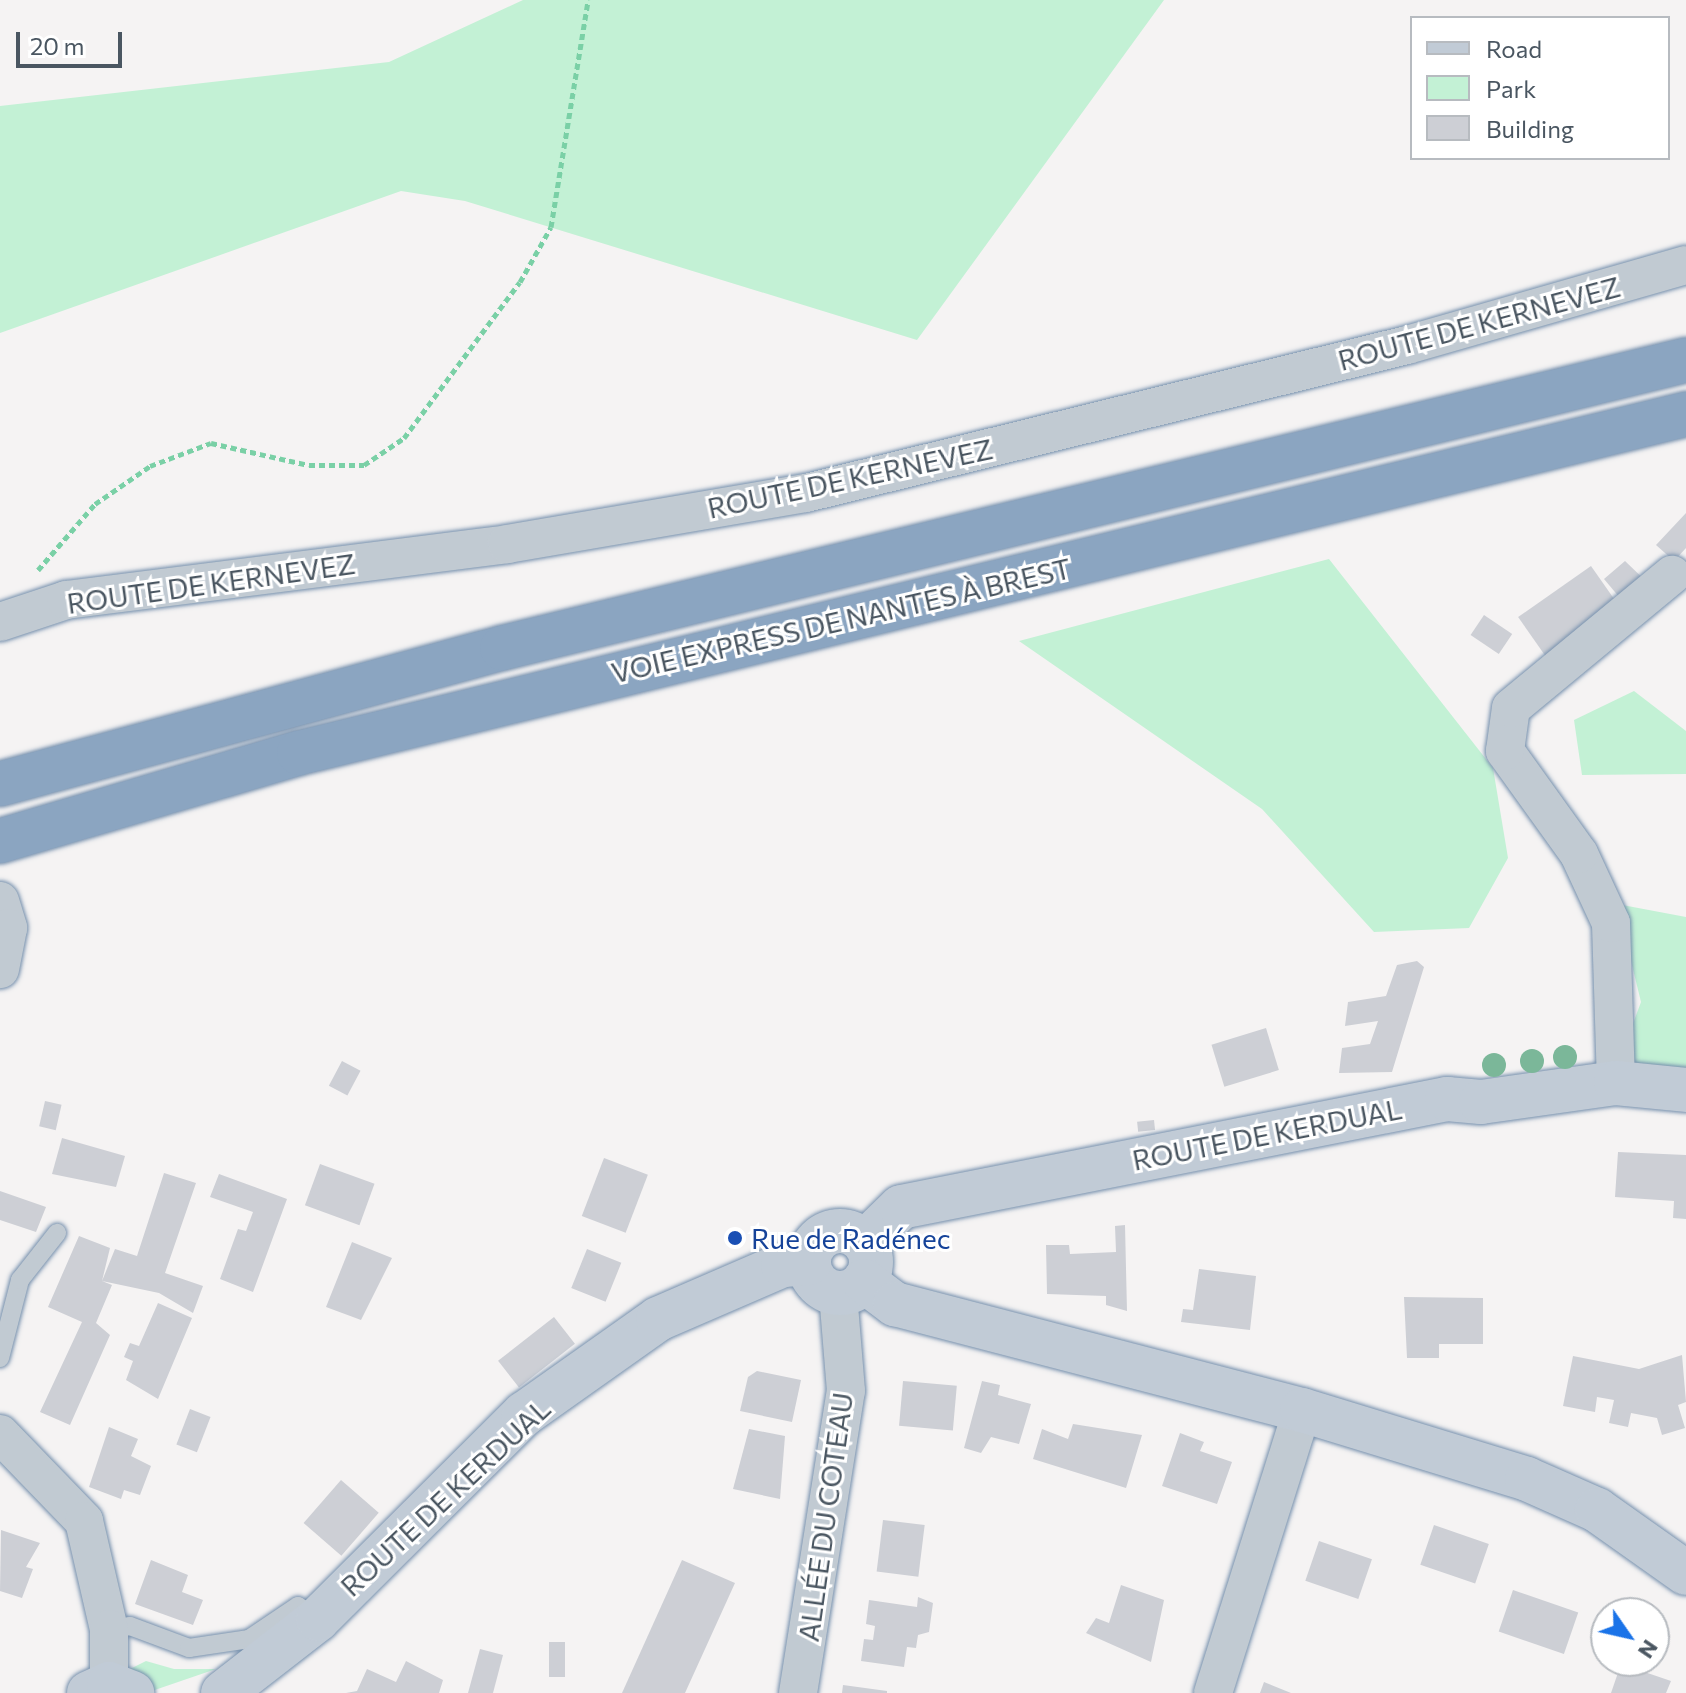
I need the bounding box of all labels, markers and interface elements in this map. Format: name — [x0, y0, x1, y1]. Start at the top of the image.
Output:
scale bar — [20, 16, 126, 66]
legend — [1410, 16, 1670, 160]
text: 20 m — [30, 31, 84, 60]
text: Road — [1486, 34, 1542, 63]
text: Park — [1486, 74, 1536, 103]
text: Building — [1486, 114, 1574, 143]
street label: ROUTE DE KERNEVEZ — [1334, 269, 1624, 377]
street label: ROUTE DE KERNEVEZ — [704, 431, 996, 525]
street label: ROUTE DE KERNEVEZ — [65, 546, 357, 620]
street label: VOIE EXPRESS DE NANTES À BREST — [608, 551, 1074, 689]
street label: ROUTE DE KERDUAL — [1129, 1091, 1405, 1177]
place label: Rue de Radénec — [751, 1221, 951, 1255]
marker: Rue de Radénec — [726, 1229, 744, 1247]
street label: ALLÉE DU COTEAU — [791, 1390, 859, 1644]
street label: ROUTE DE KERDUAL — [333, 1391, 557, 1603]
north arrow — [1590, 1597, 1670, 1677]
text: N — [1633, 1635, 1664, 1664]

